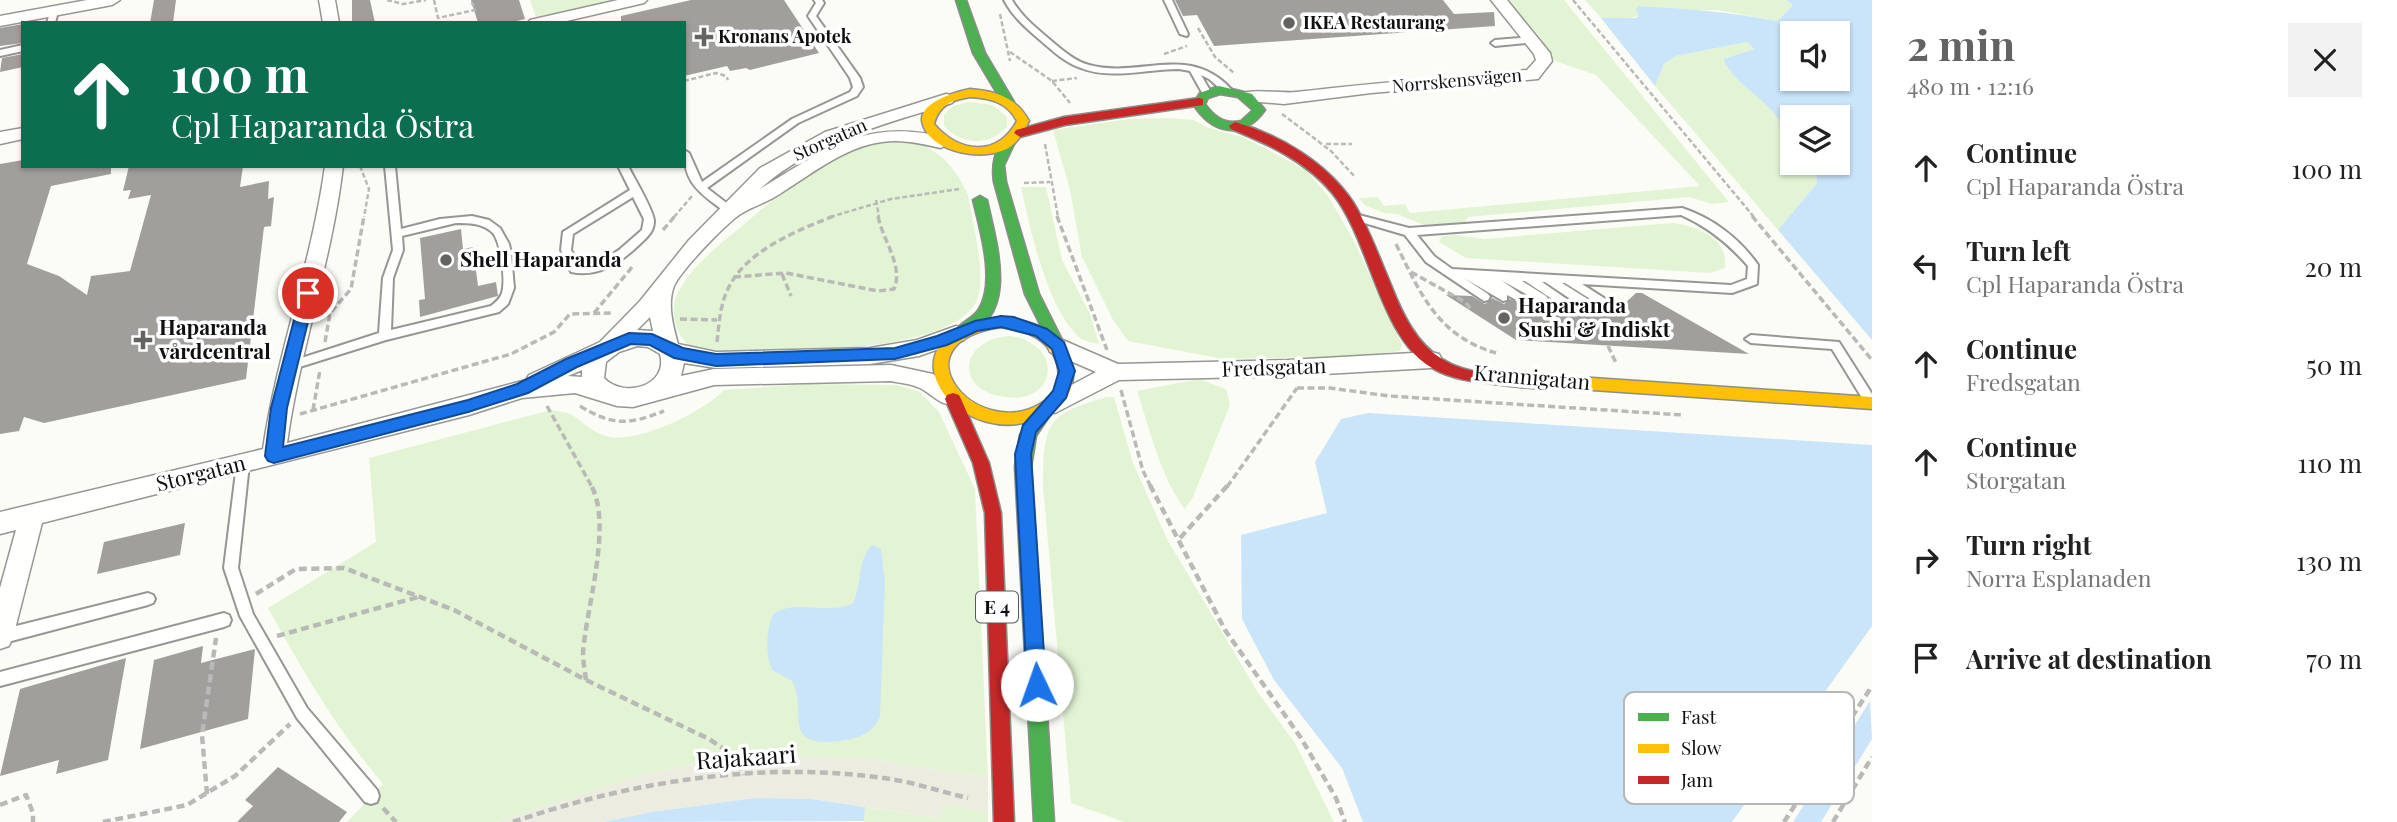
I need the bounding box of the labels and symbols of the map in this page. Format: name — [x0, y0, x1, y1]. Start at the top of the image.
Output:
place label: IKEA Restaurang — [1303, 10, 1445, 34]
marker: IKEA Restaurang — [1281, 15, 1297, 31]
place label: Kronans Apotek — [718, 24, 852, 48]
marker: Kronans Apotek — [696, 29, 712, 45]
street label: Norrskensvägen — [1391, 62, 1523, 98]
street label: Storgatan — [789, 112, 870, 166]
place label: Shell Haparanda — [460, 244, 622, 272]
marker: Shell Haparanda — [438, 252, 454, 268]
pin — [278, 263, 338, 323]
place label: Haparanda Sushi & Indiskt — [1518, 290, 1671, 342]
marker: Haparanda Sushi & Indiskt — [1496, 310, 1512, 326]
place label: Haparanda vårdcentral — [158, 312, 271, 364]
marker: Haparanda vårdcentral — [133, 330, 153, 350]
street label: Fredsgatan — [1221, 350, 1327, 382]
street label: Krannigatan — [1473, 357, 1592, 395]
street label: Storgatan — [153, 447, 249, 497]
road number: E 4 — [976, 592, 1018, 622]
position arrow — [1000, 648, 1074, 722]
legend — [1624, 692, 1854, 804]
text: Fast — [1681, 703, 1717, 729]
text: Slow — [1681, 734, 1722, 760]
street label: Rajakaari — [695, 737, 797, 775]
text: Jam — [1680, 766, 1713, 792]

